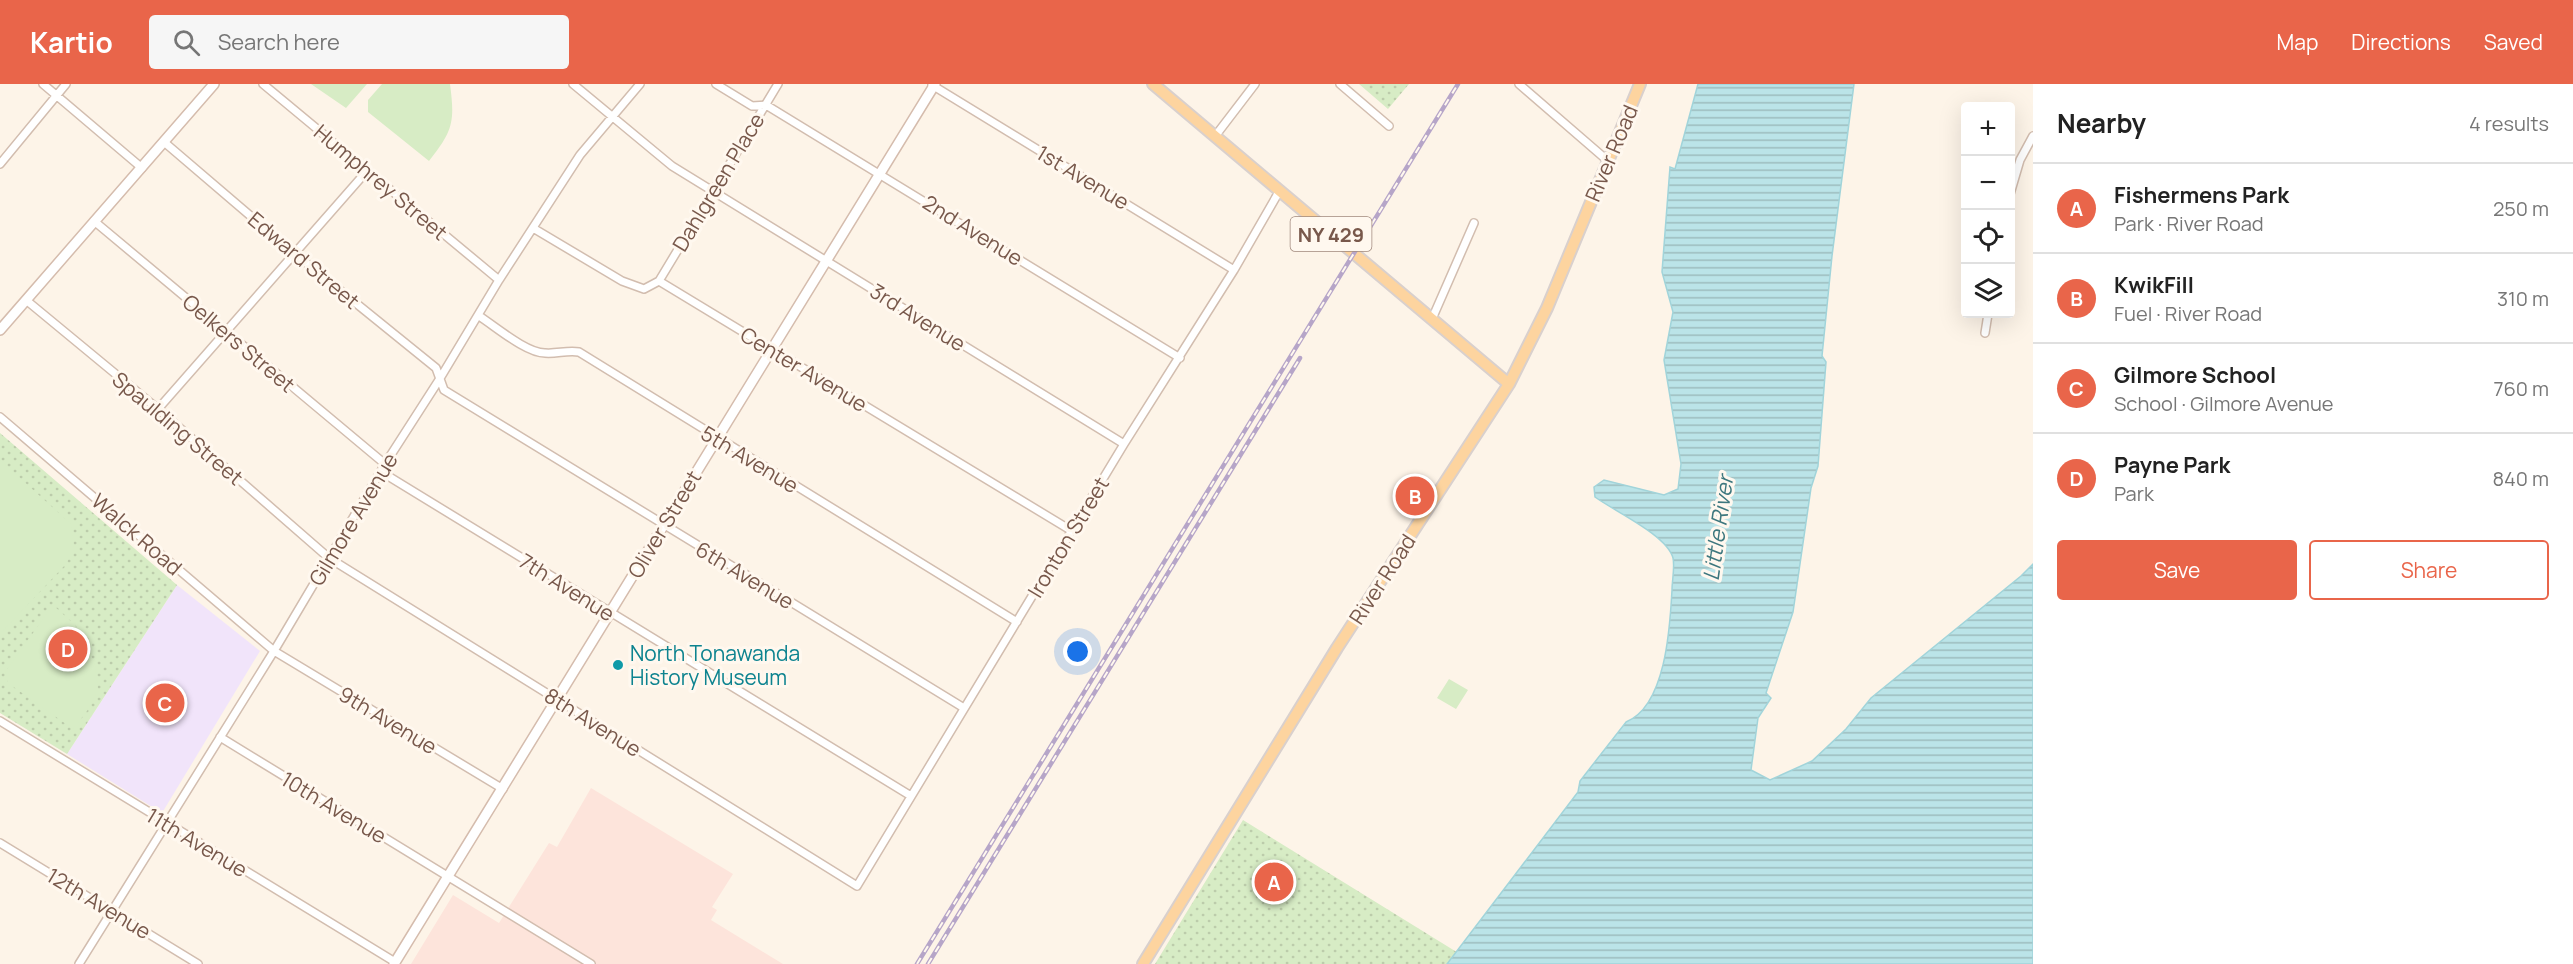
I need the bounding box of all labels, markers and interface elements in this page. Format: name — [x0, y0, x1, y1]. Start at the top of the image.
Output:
search box — [149, 15, 569, 69]
text: Kartio — [30, 23, 113, 61]
icon: search — [170, 26, 203, 59]
text: Search here — [218, 27, 340, 57]
text: Map — [2277, 28, 2318, 56]
text: Directions — [2351, 28, 2451, 56]
text: Saved — [2484, 28, 2543, 56]
street label: River Road — [1578, 100, 1644, 206]
map controls — [1961, 102, 2015, 318]
button: + — [1961, 102, 2015, 156]
text: Nearby — [2057, 105, 2146, 141]
street label: Dahlgreen Place — [666, 108, 770, 256]
text: 4 results — [2469, 110, 2549, 137]
street label: Humphrey Street — [308, 118, 454, 246]
street label: 1st Avenue — [1031, 138, 1135, 216]
button: − — [1961, 156, 2015, 210]
text: Fishermens Park — [2114, 180, 2289, 210]
street label: 2nd Avenue — [918, 188, 1028, 272]
text: A — [2070, 195, 2083, 222]
text: 250 m — [2493, 195, 2549, 222]
street label: Edward Street — [242, 205, 366, 315]
button: locate — [1961, 210, 2015, 264]
text: Park · River Road — [2114, 210, 2264, 237]
road number: NY 429 — [1290, 217, 1372, 251]
button: layers — [1961, 264, 2015, 318]
text: KwikFill — [2114, 270, 2194, 300]
street label: 3rd Avenue — [865, 277, 971, 357]
text: B — [2070, 285, 2083, 312]
text: 310 m — [2497, 285, 2549, 312]
street label: Oelkers Street — [177, 288, 301, 398]
text: Fuel · River Road — [2114, 300, 2262, 327]
street label: Center Avenue — [735, 320, 873, 418]
text: Gilmore School — [2114, 360, 2276, 390]
street label: Spaulding Street — [107, 365, 249, 491]
text: C — [2069, 375, 2084, 402]
text: 760 m — [2493, 375, 2549, 402]
text: School · Gilmore Avenue — [2114, 390, 2333, 417]
street label: 5th Avenue — [696, 419, 804, 499]
street label: Gilmore Avenue — [302, 447, 404, 591]
text: Payne Park — [2114, 450, 2230, 480]
street label: Oliver Street — [621, 465, 707, 583]
text: D — [2069, 465, 2084, 492]
text: 840 m — [2492, 465, 2549, 492]
water label: Little River — [1696, 471, 1741, 582]
street label: Ironton Street — [1021, 472, 1115, 602]
pin: B — [1396, 474, 1434, 518]
text: Park — [2114, 480, 2154, 507]
street label: Walck Road — [86, 487, 188, 581]
street label: River Road — [1342, 529, 1422, 629]
street label: 6th Avenue — [691, 535, 799, 615]
button: Save — [2057, 540, 2297, 600]
button: Share — [2309, 540, 2549, 600]
street label: 7th Avenue — [514, 547, 620, 627]
pin: D — [48, 626, 88, 672]
your location — [1063, 637, 1092, 666]
place label: North Tonawanda History Museum — [630, 639, 800, 691]
marker: North Tonawanda History Museum — [611, 658, 625, 672]
pin: C — [146, 680, 184, 726]
street label: 9th Avenue — [334, 680, 442, 760]
street label: 8th Avenue — [539, 681, 647, 763]
street label: 10th Avenue — [276, 765, 392, 849]
street label: 11th Avenue — [141, 801, 253, 883]
pin: A — [1254, 860, 1294, 904]
street label: 12th Avenue — [42, 861, 156, 945]

